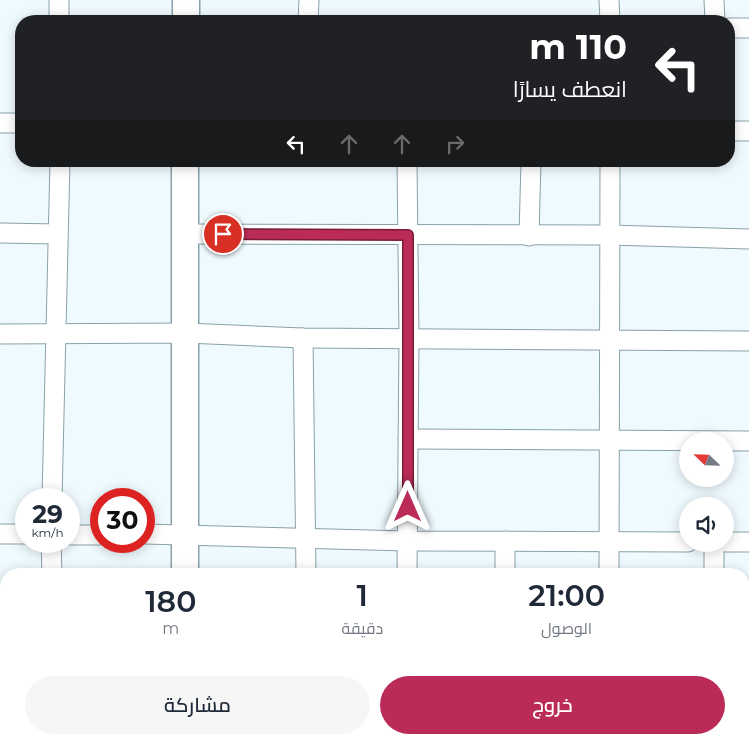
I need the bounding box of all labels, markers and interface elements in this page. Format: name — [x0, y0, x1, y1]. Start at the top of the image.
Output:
text: 110 m — [529, 25, 627, 68]
icon: left — [645, 35, 710, 100]
text: انعطف يسارًا — [513, 76, 627, 103]
icon: left — [282, 130, 310, 158]
icon: ahead — [335, 130, 363, 158]
icon: ahead — [388, 130, 416, 158]
icon: right — [441, 130, 469, 158]
pin — [202, 213, 244, 255]
icon: arrive — [209, 220, 237, 248]
north arrow — [679, 432, 734, 488]
map controls — [679, 432, 734, 552]
position arrow — [381, 480, 433, 532]
speed limit sign: 30 — [90, 488, 155, 553]
button: sound — [679, 497, 734, 552]
text: 29 — [32, 499, 63, 529]
text: km/h — [31, 525, 64, 540]
text: 1 — [357, 577, 368, 614]
text: 21:00 — [528, 577, 605, 614]
text: 180 — [145, 583, 196, 620]
text: m — [162, 619, 179, 638]
text: دقيقة — [342, 619, 383, 638]
text: الوصول — [541, 619, 592, 638]
button: مشاركة — [25, 676, 370, 734]
button: خروج — [380, 676, 725, 734]

